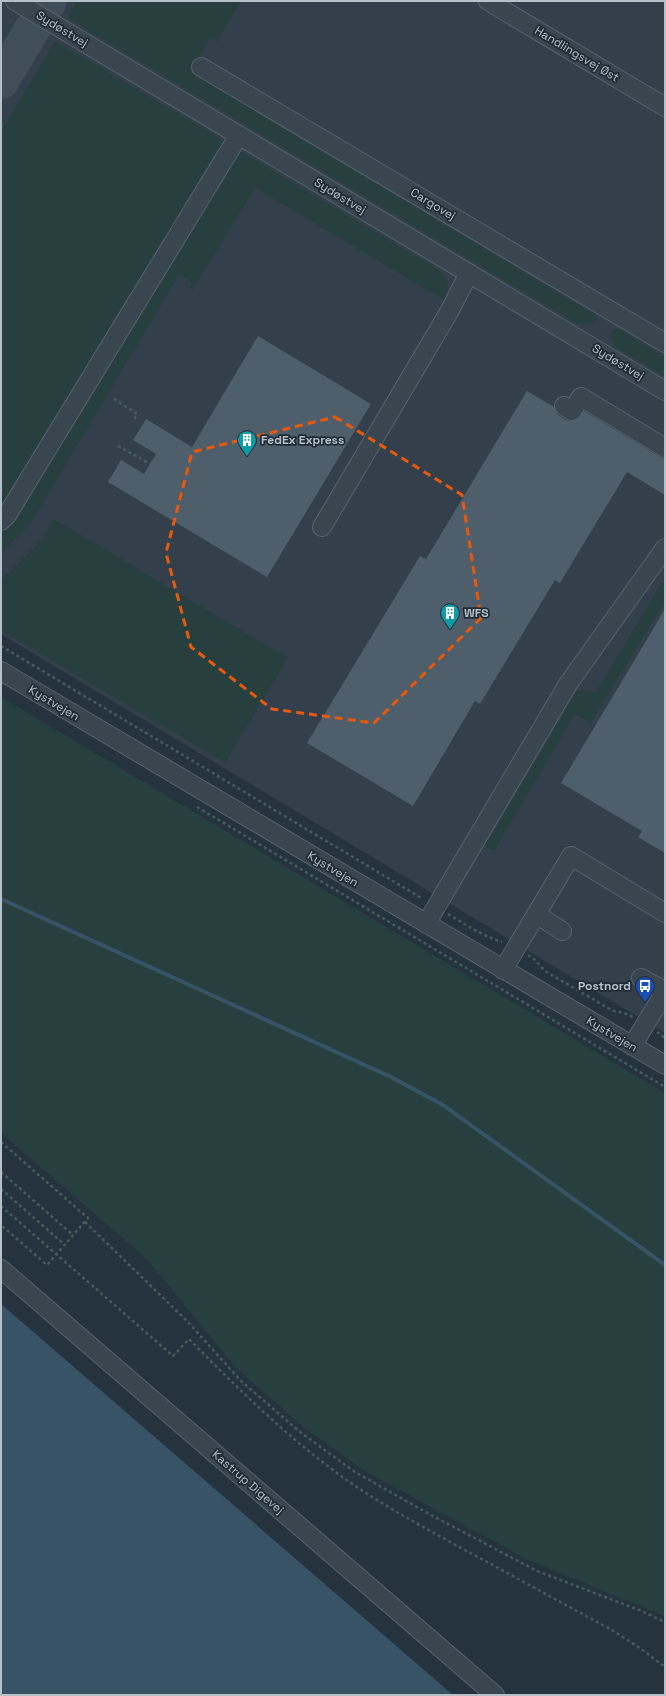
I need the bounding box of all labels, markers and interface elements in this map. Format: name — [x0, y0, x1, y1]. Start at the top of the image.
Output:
street label: Sydøstvej — [33, 7, 91, 51]
street label: Handlingsvej Øst — [532, 22, 622, 86]
street label: Sydøstvej — [311, 174, 369, 218]
street label: Cargovej — [407, 184, 459, 224]
street label: Sydøstvej — [589, 340, 647, 384]
building icon: FedEx Express — [236, 429, 258, 457]
place label: FedEx Express — [261, 432, 344, 448]
building icon: WFS — [439, 602, 461, 630]
place label: WFS — [464, 605, 488, 621]
street label: Kystvejen — [25, 681, 83, 725]
street label: Kystvejen — [304, 847, 362, 891]
bus stop icon: Postnord — [634, 975, 656, 1003]
place label: Postnord — [578, 978, 631, 994]
street label: Kystvejen — [583, 1012, 641, 1056]
street label: Kastrup Digevej — [209, 1446, 287, 1518]

